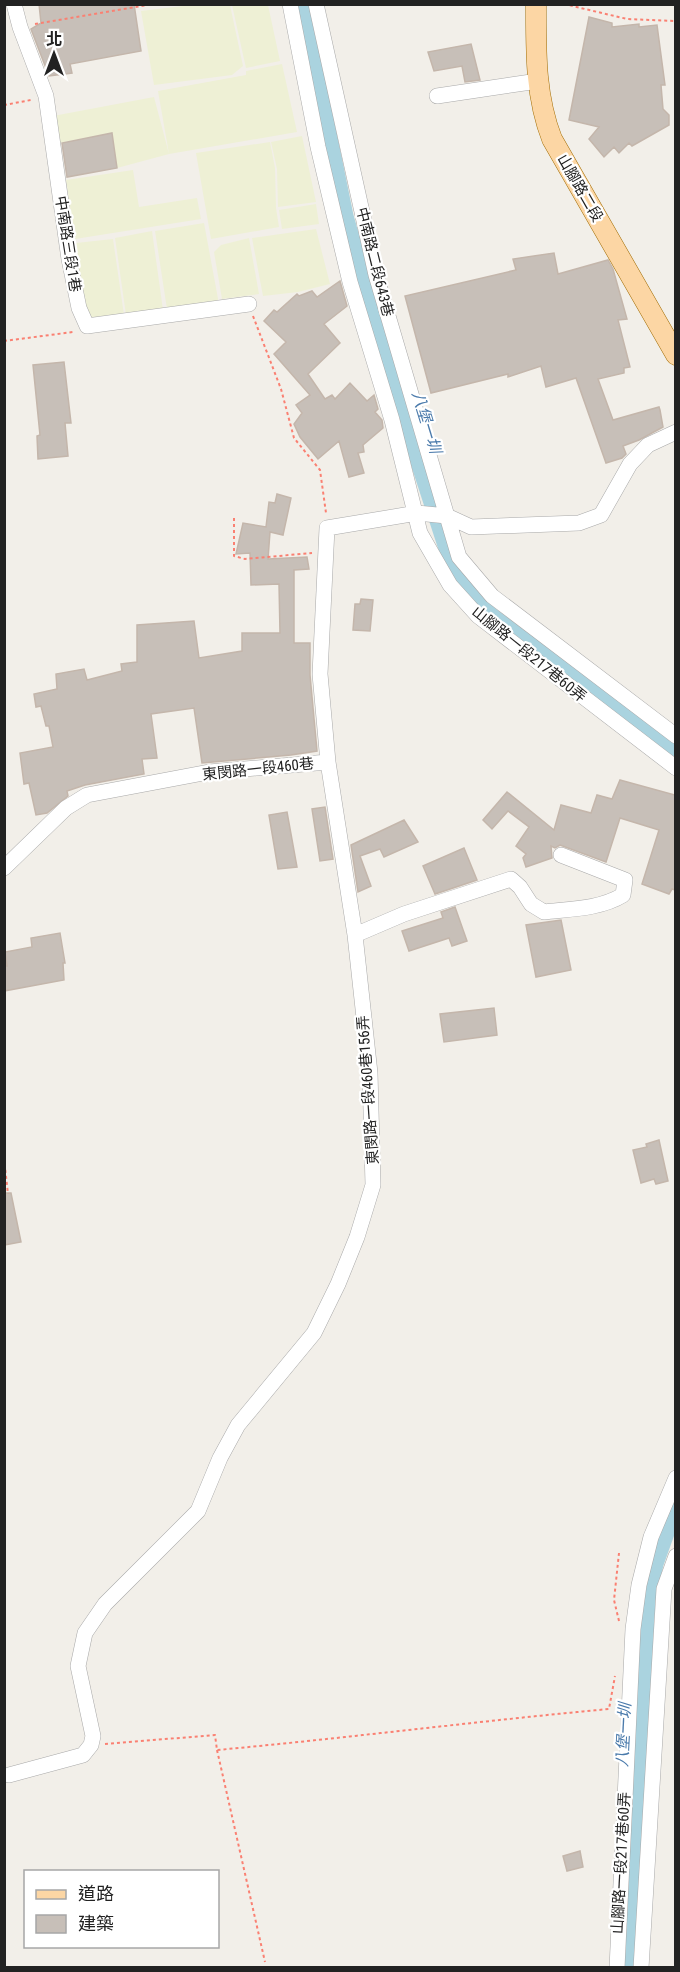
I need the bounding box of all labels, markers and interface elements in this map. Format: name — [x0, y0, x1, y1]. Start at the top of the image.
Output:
north arrow — [24, 24, 84, 84]
text: 北 — [46, 30, 62, 49]
street label: 山腳路二段 — [553, 151, 607, 225]
street label: 中南路三段1巷 — [51, 194, 85, 294]
street label: 中南路二段643巷 — [353, 205, 397, 319]
water label: 八堡一圳 — [408, 389, 446, 457]
street label: 山腳路一段217巷60弄 — [468, 602, 590, 706]
street label: 東閔路一段460巷 — [201, 754, 315, 784]
street label: 東閔路一段460巷156弄 — [354, 1015, 382, 1165]
water label: 八堡一圳 — [612, 1701, 635, 1767]
street label: 山腳路一段217巷60弄 — [608, 1792, 634, 1934]
legend — [24, 1870, 219, 1948]
text: 道路 — [78, 1883, 114, 1904]
text: 建築 — [78, 1913, 114, 1934]

